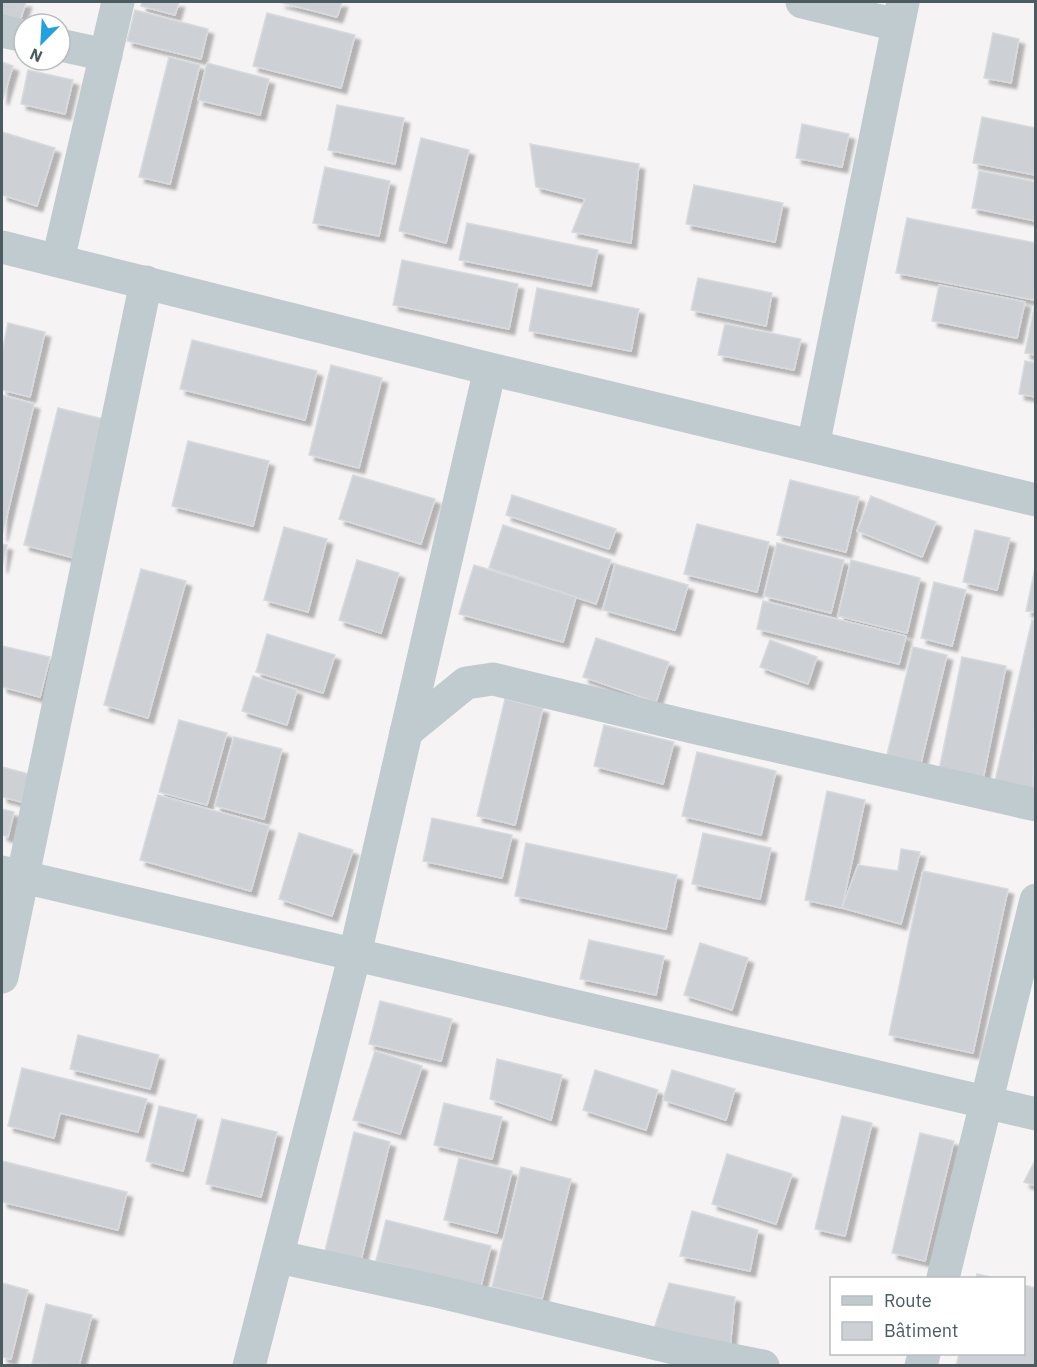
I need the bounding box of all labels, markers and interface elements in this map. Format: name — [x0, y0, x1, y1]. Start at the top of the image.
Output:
north arrow — [12, 12, 72, 72]
text: N — [27, 44, 45, 67]
legend — [830, 1277, 1025, 1355]
text: Route — [884, 1289, 932, 1312]
text: Bâtiment — [884, 1319, 958, 1342]

